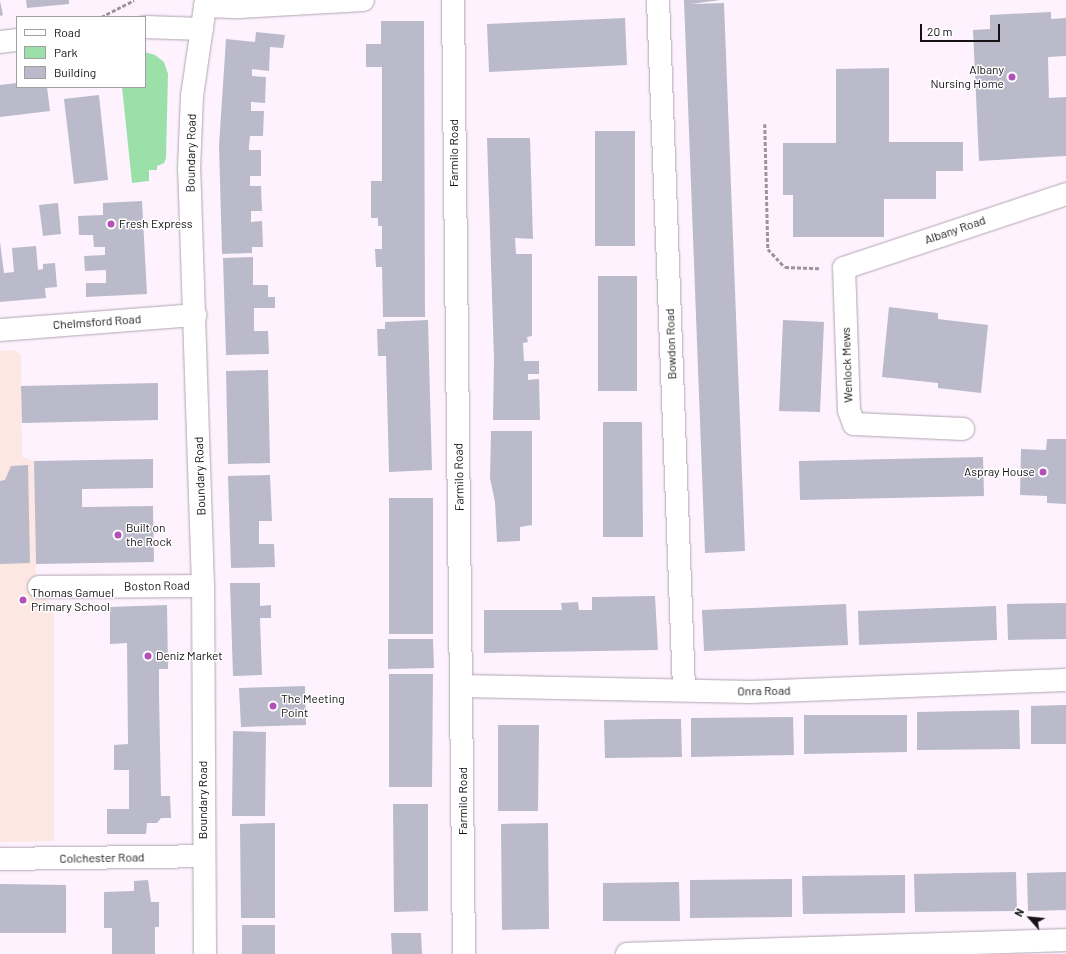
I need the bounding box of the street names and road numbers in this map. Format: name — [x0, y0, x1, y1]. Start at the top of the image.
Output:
street label: Boundary Road — [183, 114, 199, 192]
street label: Farmilo Road — [447, 119, 461, 187]
street label: Albany Road — [923, 213, 987, 247]
street label: Bowdon Road — [663, 308, 679, 380]
street label: Chelmsford Road — [52, 312, 142, 332]
street label: Wenlock Mews — [838, 327, 856, 403]
street label: Boundary Road — [191, 436, 209, 516]
street label: Farmilo Road — [451, 443, 467, 511]
street label: Boston Road — [124, 578, 190, 594]
street label: Onra Road — [737, 683, 791, 699]
street label: Boundary Road — [196, 761, 210, 839]
street label: Farmilo Road — [456, 767, 470, 835]
street label: Colchester Road — [59, 850, 145, 866]

